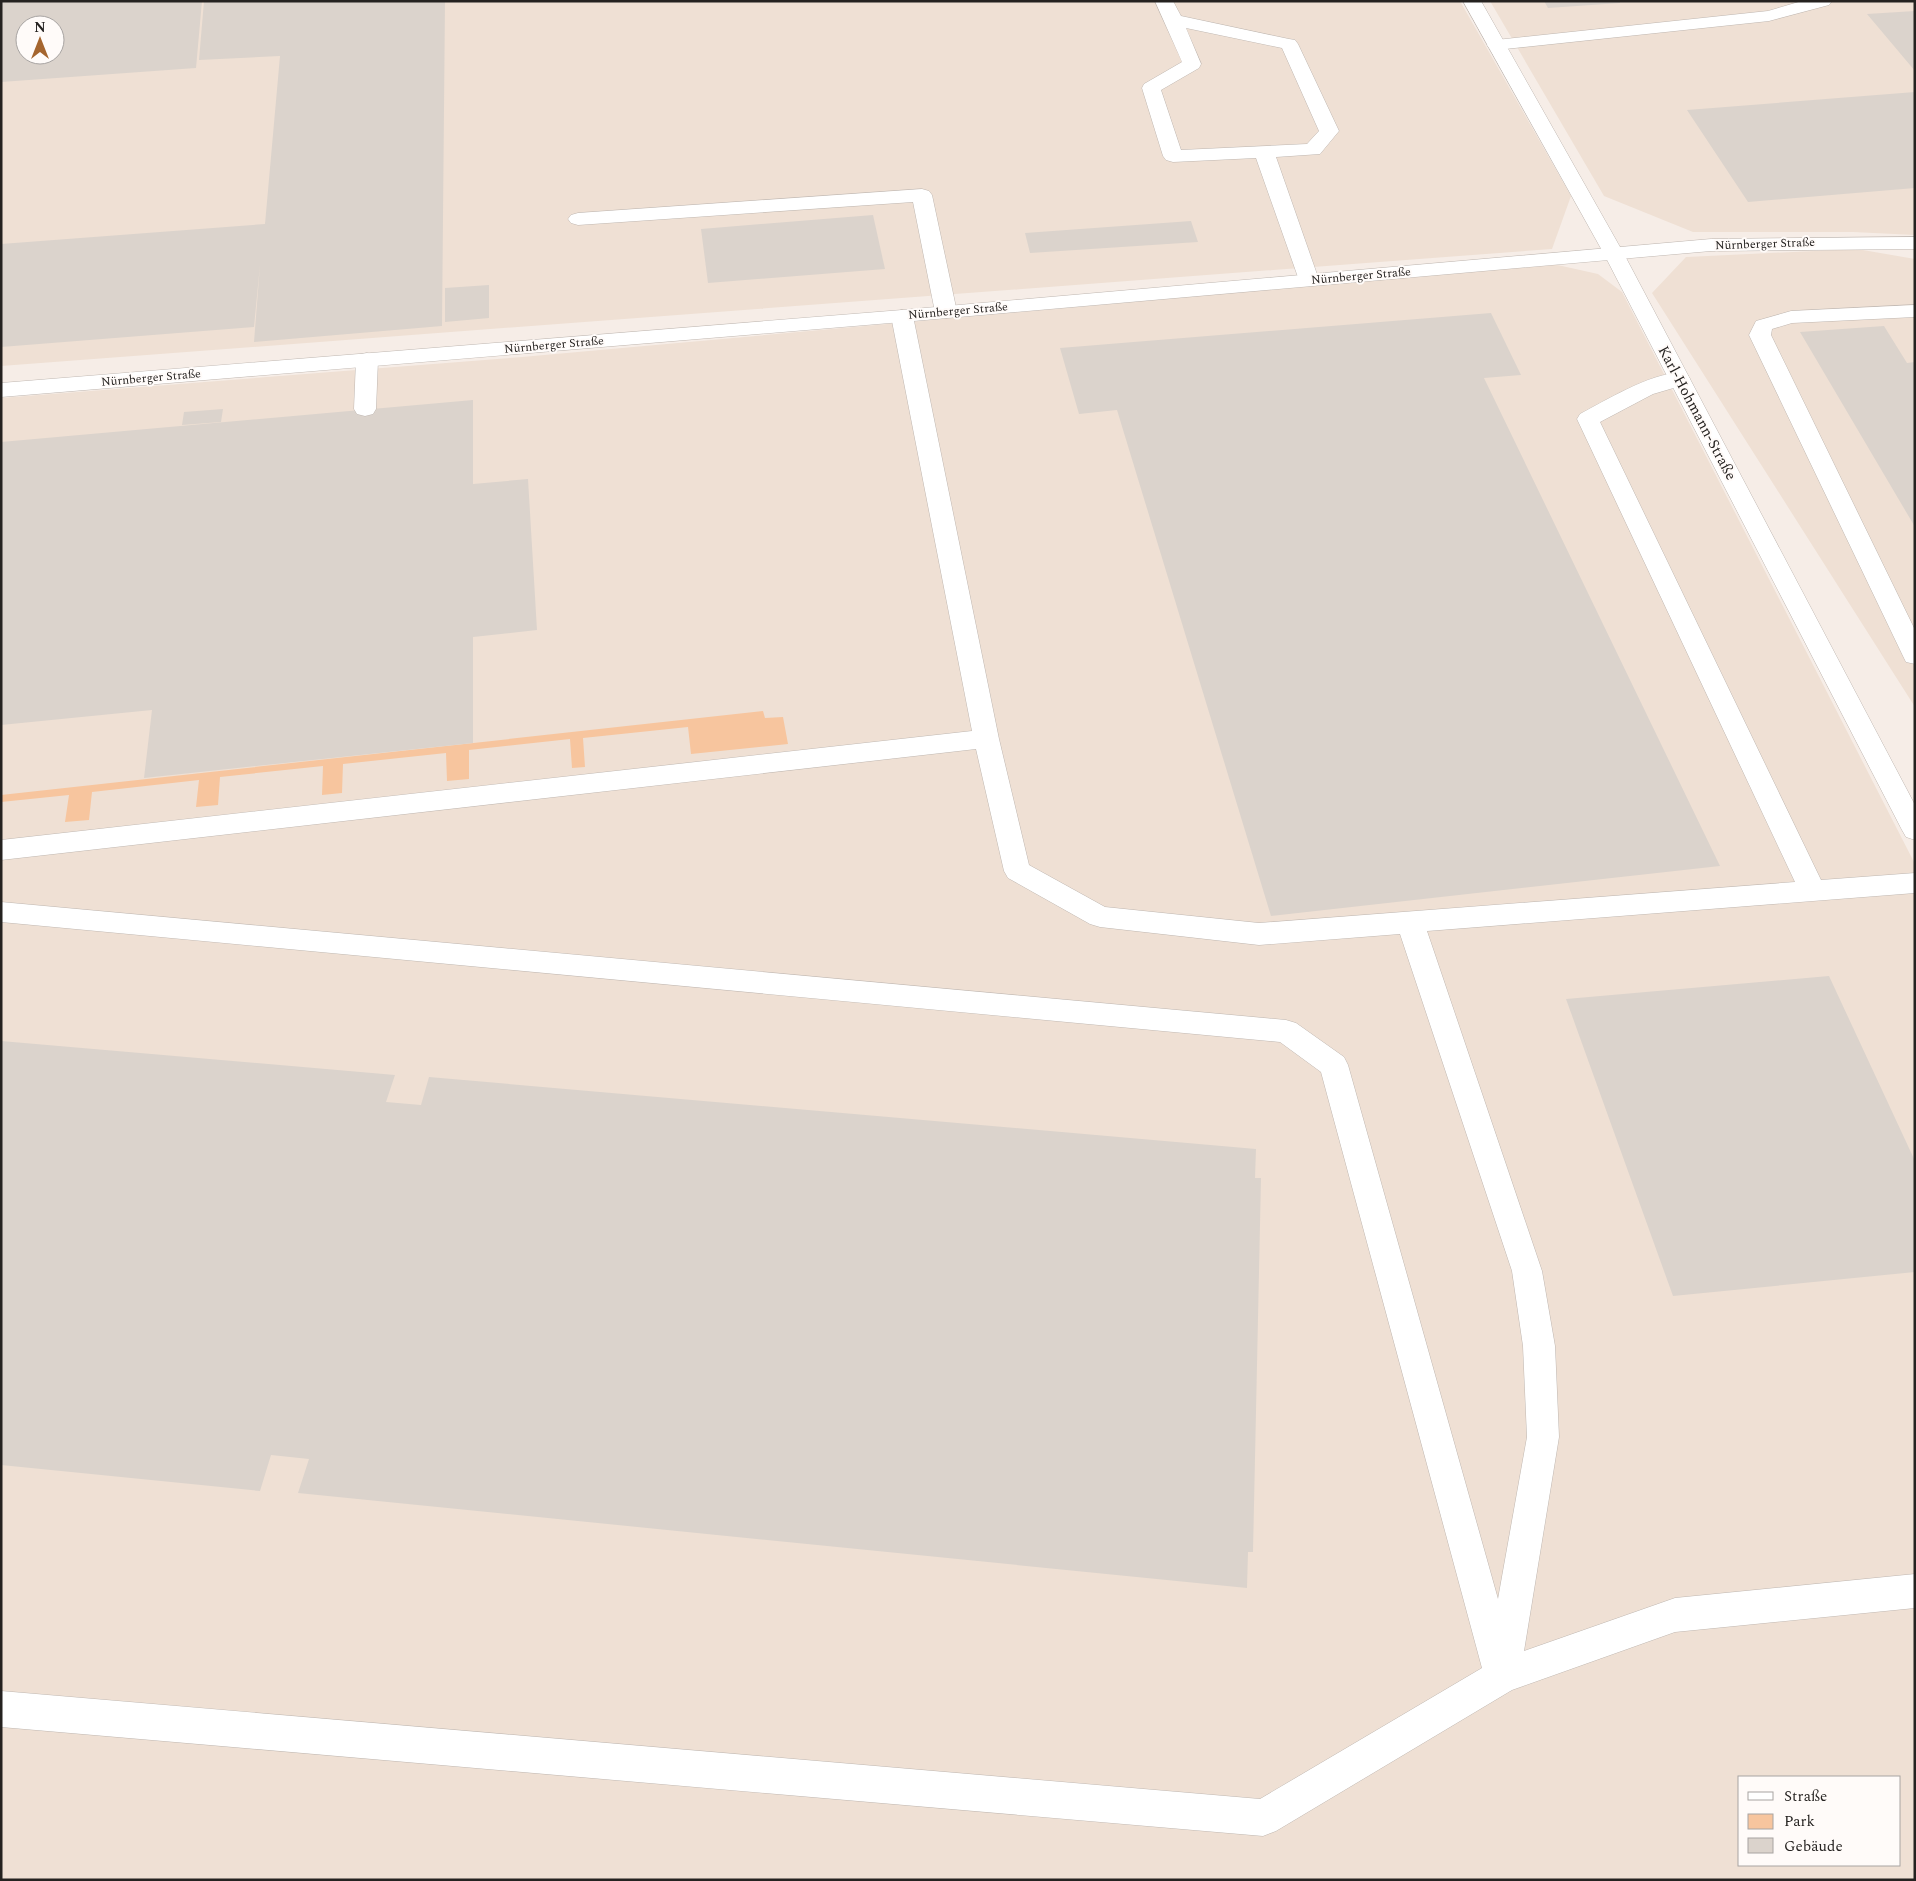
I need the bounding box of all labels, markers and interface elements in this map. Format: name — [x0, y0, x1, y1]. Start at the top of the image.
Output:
north arrow — [15, 15, 65, 65]
text: N — [34, 17, 46, 38]
street label: Nürnberger Straße — [1715, 233, 1815, 255]
street label: Nürnberger Straße — [1310, 262, 1412, 290]
street label: Nürnberger Straße — [907, 297, 1009, 325]
street label: Nürnberger Straße — [503, 331, 605, 359]
street label: Karl-Hohmann-Straße — [1652, 342, 1742, 484]
street label: Nürnberger Straße — [100, 364, 202, 392]
legend — [1738, 1776, 1901, 1866]
text: Straße — [1784, 1785, 1827, 1808]
text: Park — [1784, 1810, 1815, 1833]
text: Gebäude — [1784, 1835, 1843, 1858]

